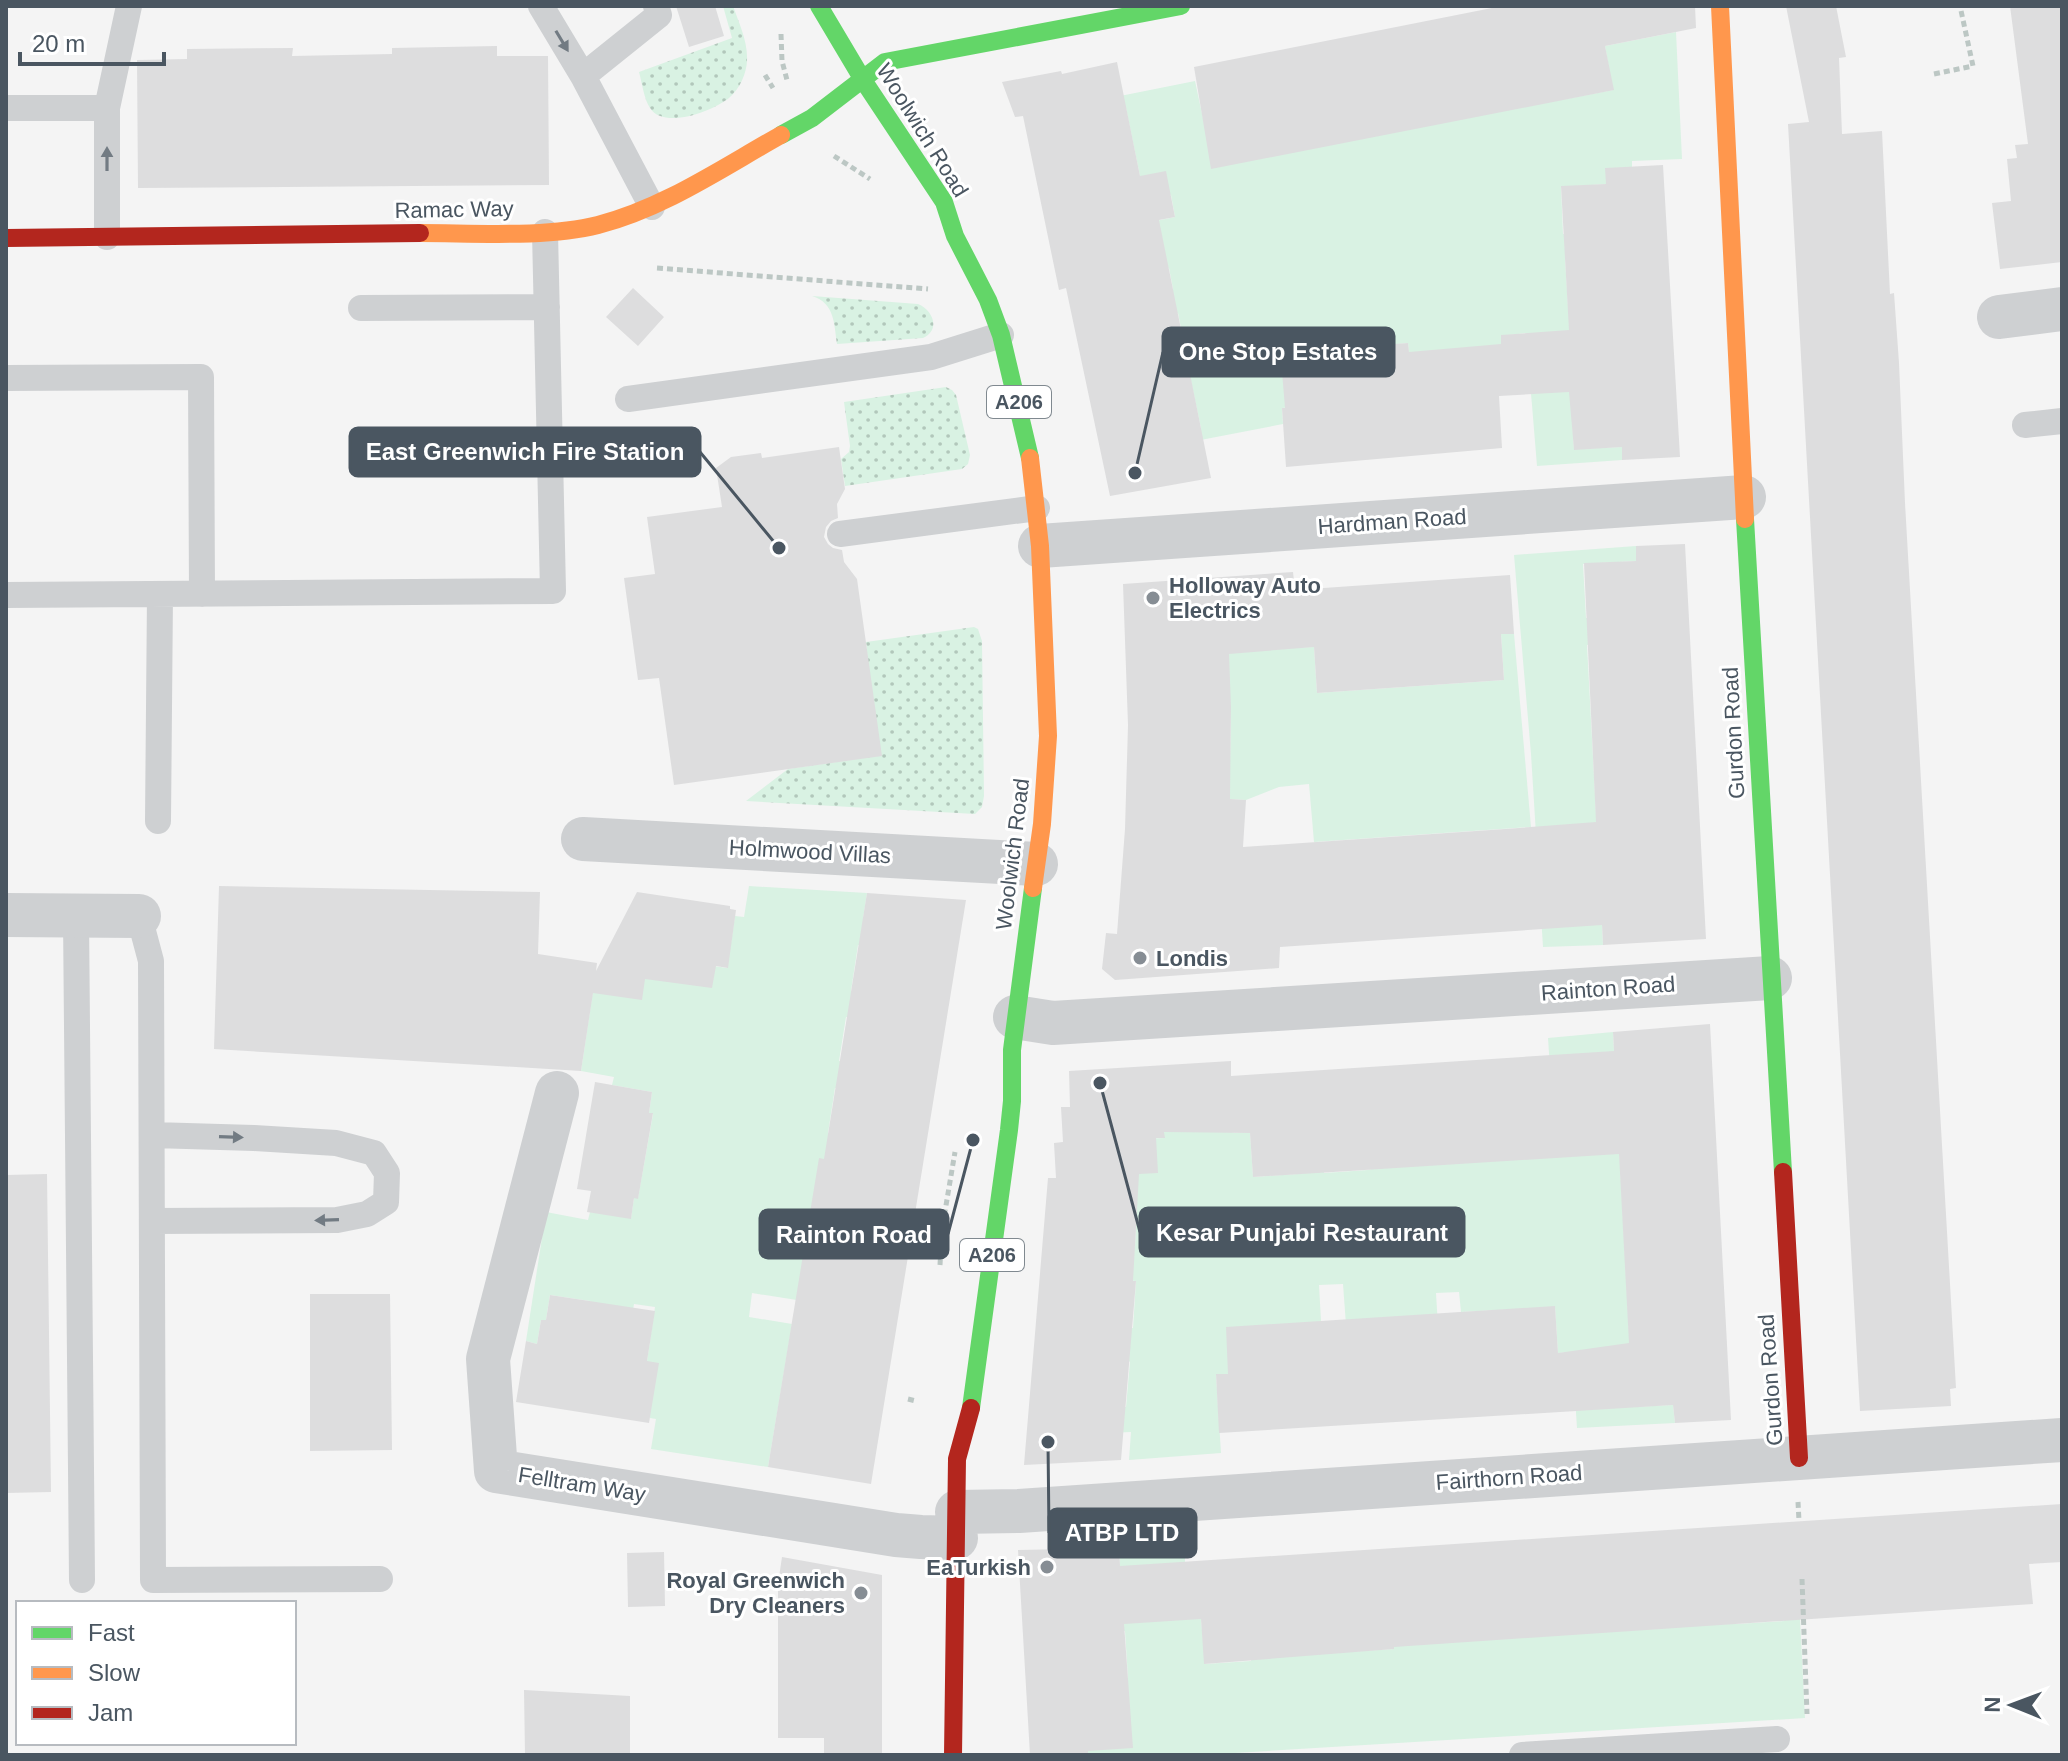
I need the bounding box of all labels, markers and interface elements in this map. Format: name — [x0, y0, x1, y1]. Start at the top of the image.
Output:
scale bar — [20, 16, 164, 66]
text: 20 m — [32, 30, 85, 57]
one-way arrow — [555, 30, 569, 52]
street label: Woolwich Road — [872, 59, 974, 202]
one-way arrow — [101, 146, 113, 171]
street label: Ramac Way — [394, 196, 514, 223]
callout: One Stop Estates — [1163, 328, 1394, 376]
text: One Stop Estates — [1179, 338, 1377, 365]
road number: A206 — [987, 386, 1051, 418]
callout: East Greenwich Fire Station — [350, 428, 700, 476]
text: East Greenwich Fire Station — [366, 438, 684, 465]
street label: Hardman Road — [1317, 504, 1467, 539]
place label: Holloway Auto Electrics — [1169, 573, 1321, 623]
marker: Holloway Auto Electrics — [1144, 589, 1162, 607]
street label: Gurdon Road — [1718, 666, 1749, 800]
street label: Woolwich Road — [991, 777, 1034, 931]
street label: Holmwood Villas — [728, 835, 892, 868]
place label: Londis — [1156, 946, 1228, 971]
marker: Londis — [1131, 949, 1149, 967]
street label: Rainton Road — [1540, 971, 1676, 1006]
one-way arrow — [219, 1131, 244, 1143]
callout: Kesar Punjabi Restaurant — [1140, 1208, 1464, 1256]
callout: Rainton Road — [760, 1210, 948, 1258]
one-way arrow — [314, 1213, 339, 1226]
text: Kesar Punjabi Restaurant — [1156, 1219, 1448, 1246]
text: Rainton Road — [776, 1221, 932, 1248]
road number: A206 — [960, 1239, 1024, 1271]
street label: Gurdon Road — [1753, 1313, 1788, 1447]
street label: Fairthorn Road — [1435, 1460, 1583, 1495]
street label: Felltram Way — [516, 1462, 647, 1507]
callout: ATBP LTD — [1049, 1509, 1196, 1557]
text: ATBP LTD — [1065, 1519, 1179, 1546]
place label: EaTurkish — [926, 1555, 1031, 1580]
marker: EaTurkish — [1038, 1558, 1056, 1576]
place label: Royal Greenwich Dry Cleaners — [666, 1568, 845, 1618]
marker: Royal Greenwich Dry Cleaners — [852, 1584, 870, 1602]
legend — [16, 1601, 296, 1745]
text: Fast — [88, 1619, 135, 1646]
text: Slow — [88, 1659, 141, 1686]
north arrow — [1972, 1665, 2052, 1745]
text: N — [1980, 1696, 2005, 1713]
text: Jam — [88, 1699, 133, 1726]

